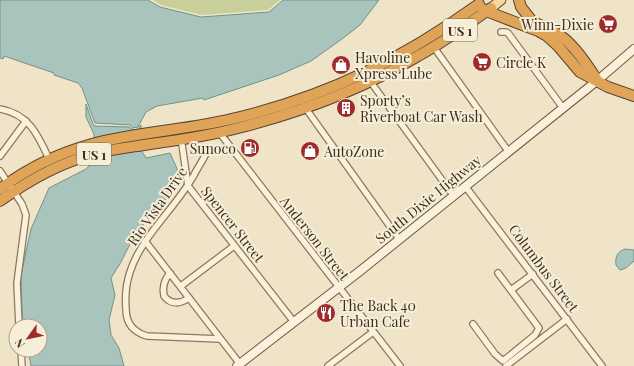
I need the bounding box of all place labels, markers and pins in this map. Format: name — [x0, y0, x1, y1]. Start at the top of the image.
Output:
supermarket icon: Winn-Dixie — [597, 13, 619, 35]
place label: Winn-Dixie — [520, 15, 594, 34]
place label: Havoline Xpress Lube — [355, 48, 432, 83]
supermarket icon: Circle K — [471, 51, 493, 73]
place label: Circle K — [496, 53, 547, 72]
shop icon: Havoline Xpress Lube — [330, 54, 352, 76]
place label: Sporty’s Riverboat Car Wash — [360, 91, 483, 126]
building icon: Sporty’s Riverboat Car Wash — [335, 97, 357, 119]
fuel station icon: Sunoco — [239, 137, 261, 159]
place label: Sunoco — [190, 139, 236, 158]
shop icon: AutoZone — [299, 140, 321, 162]
place label: AutoZone — [323, 142, 384, 161]
place label: The Back 40 Urban Cafe — [340, 296, 416, 331]
restaurant icon: The Back 40 Urban Cafe — [315, 302, 337, 324]

